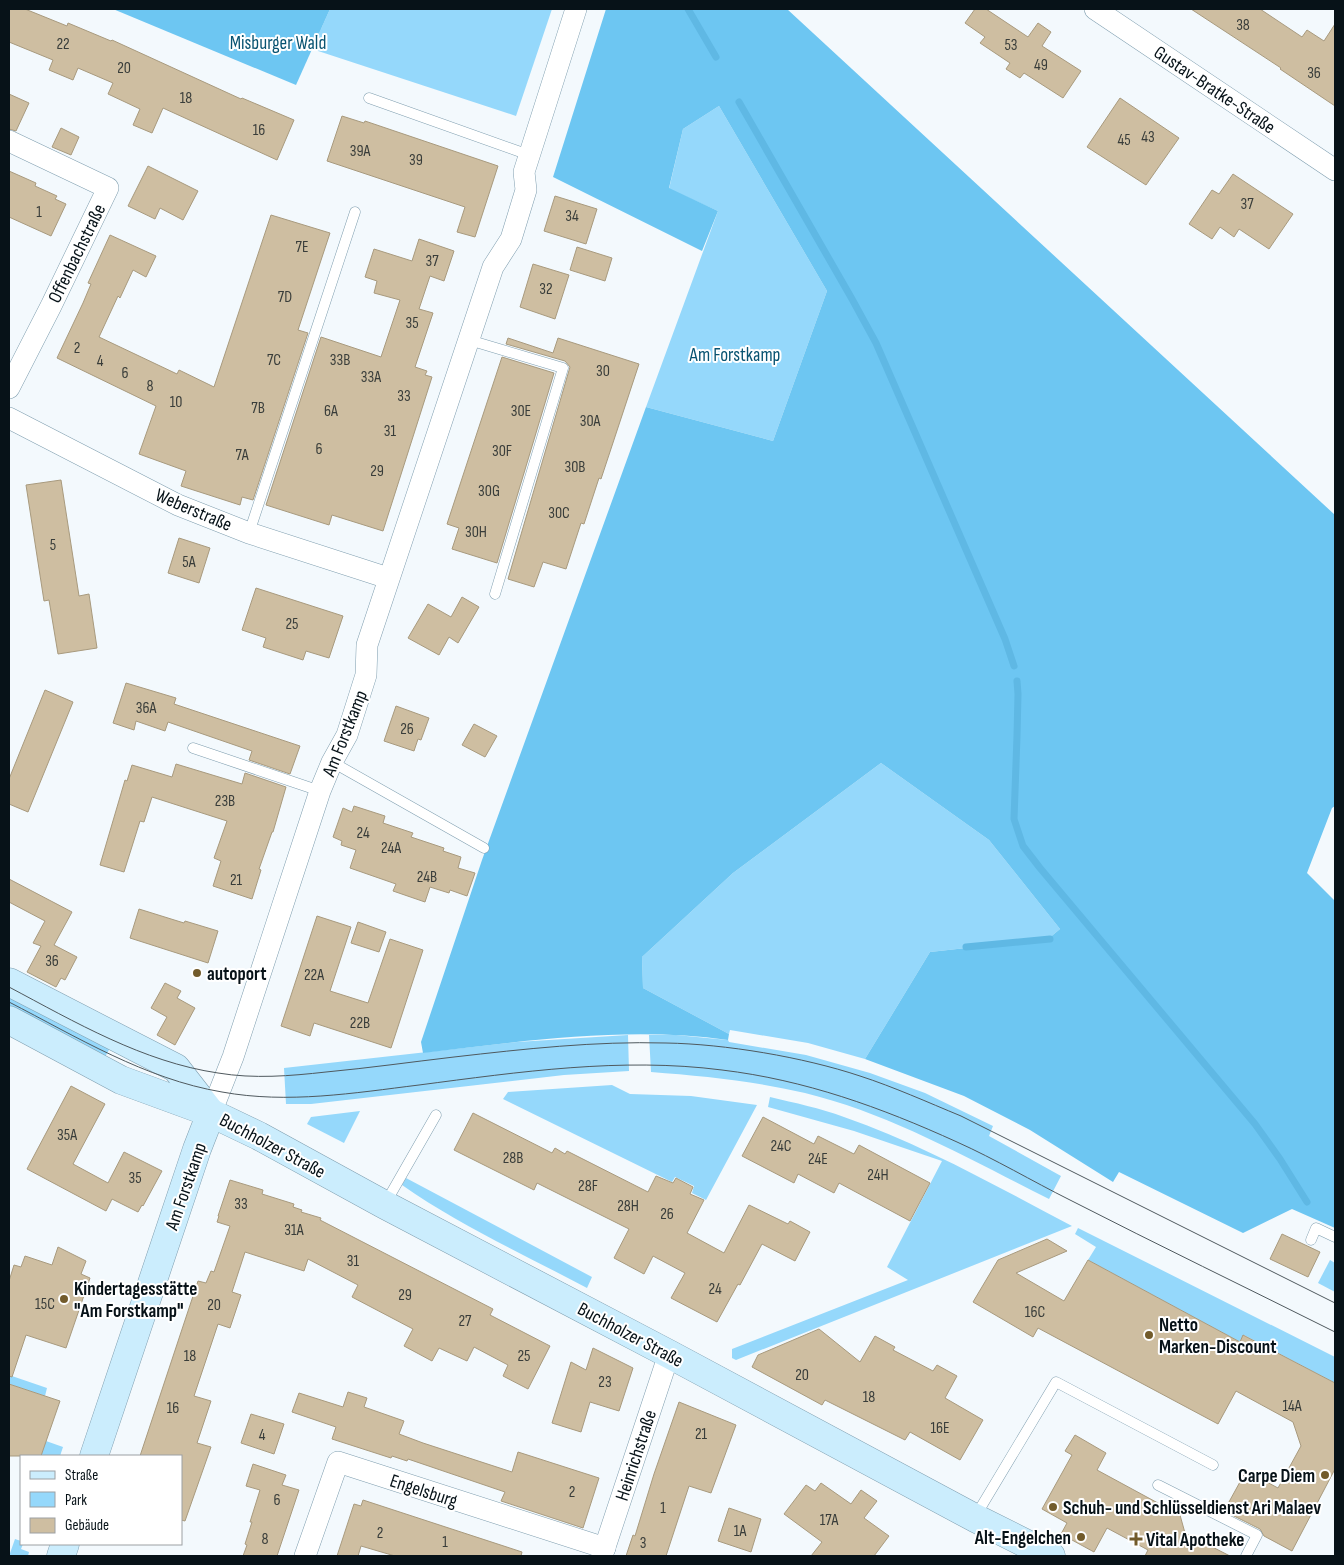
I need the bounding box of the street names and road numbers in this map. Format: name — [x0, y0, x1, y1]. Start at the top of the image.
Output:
street label: Gustav-Bratke-Straße — [1149, 41, 1279, 139]
street label: Offenbachstraße — [44, 200, 111, 307]
street label: Weberstraße — [152, 484, 235, 537]
street label: Am Forstkamp — [317, 687, 373, 781]
street label: Buchholzer Straße — [216, 1109, 329, 1184]
street label: Am Forstkamp — [160, 1140, 212, 1234]
street label: Buchholzer Straße — [574, 1298, 687, 1373]
street label: Heinrichstraße — [611, 1407, 662, 1504]
street label: Engelsburg — [387, 1470, 461, 1513]

